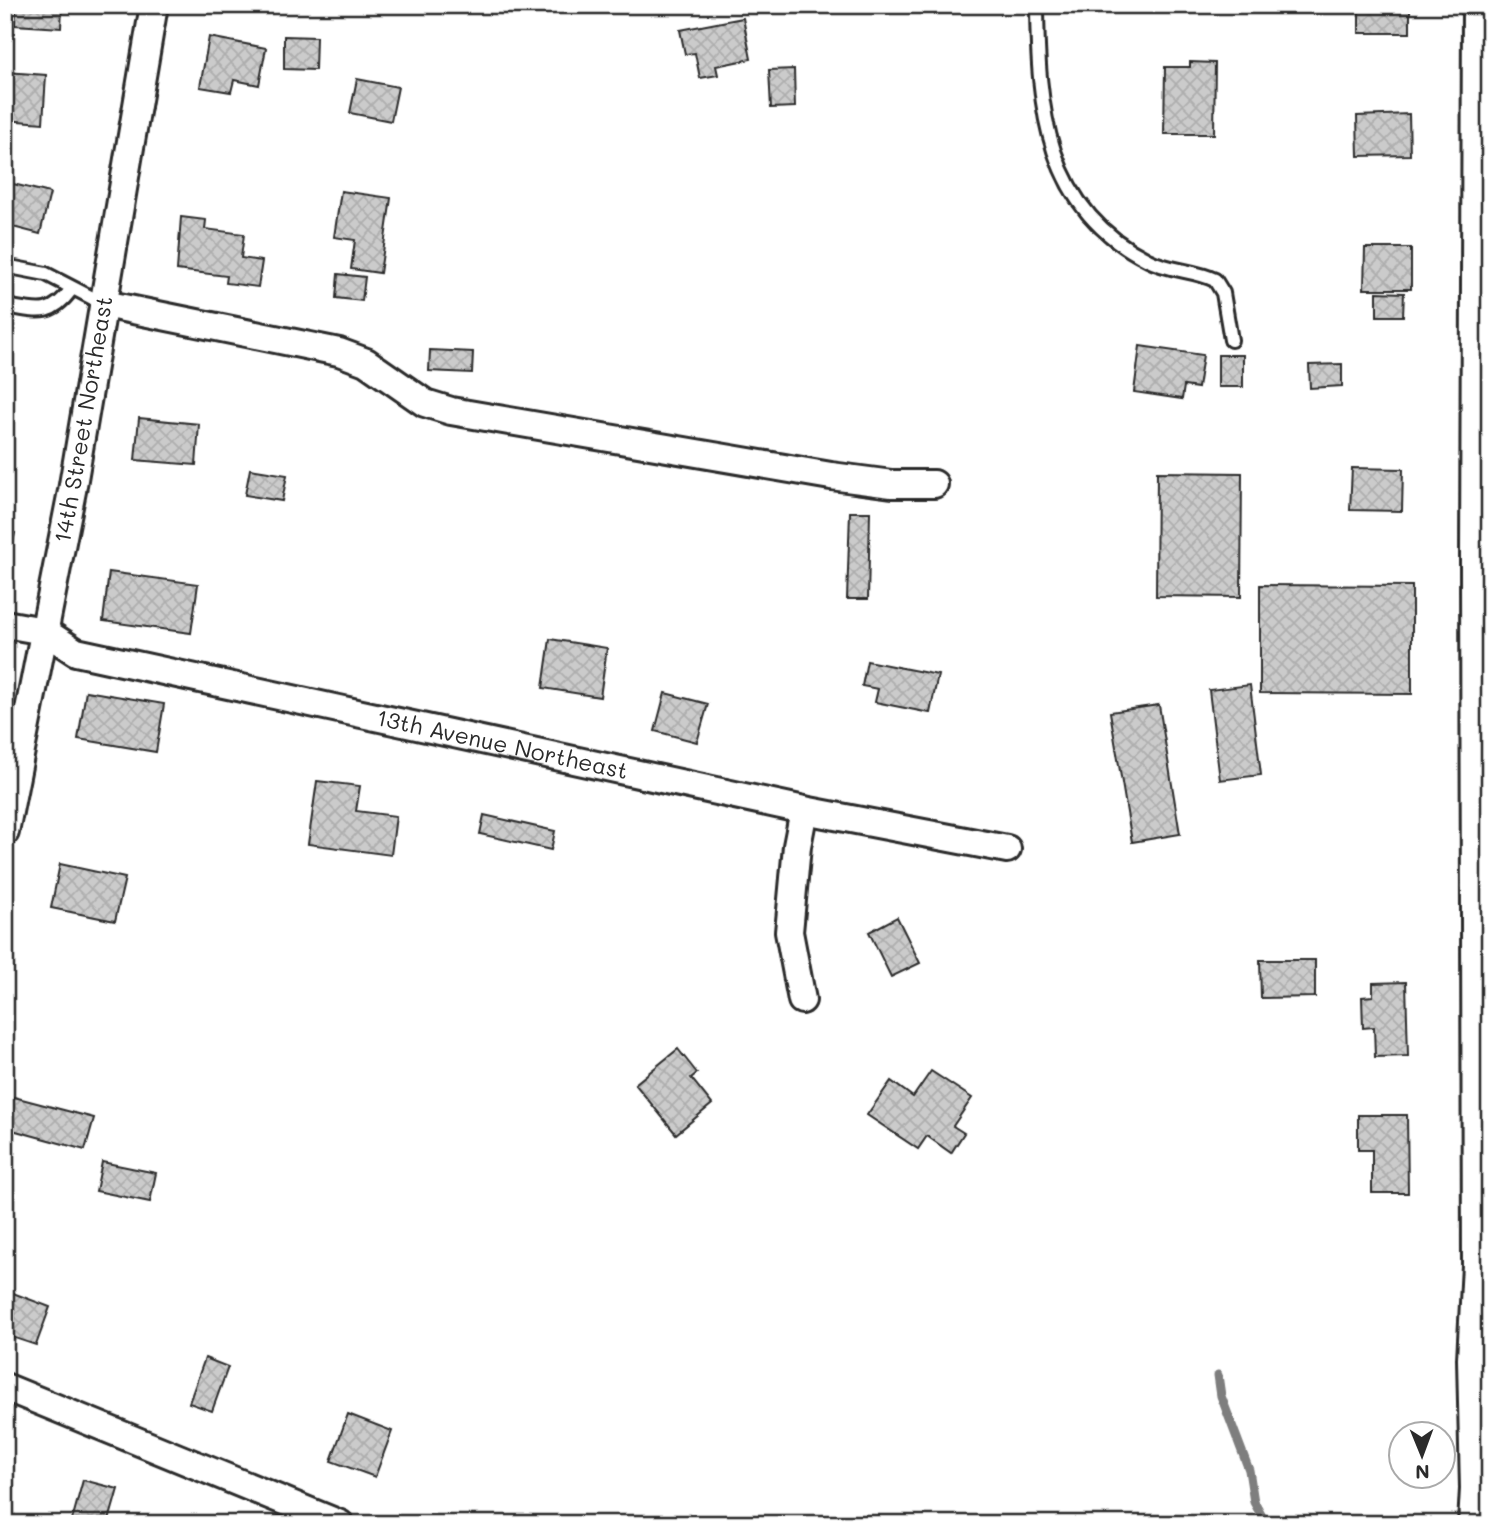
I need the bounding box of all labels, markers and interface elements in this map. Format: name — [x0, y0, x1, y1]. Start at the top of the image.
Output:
street label: 14th Street Northeast — [46, 294, 119, 545]
street label: 13th Avenue Northeast — [374, 702, 631, 785]
north arrow — [1386, 1420, 1456, 1490]
text: N — [1415, 1460, 1430, 1485]

